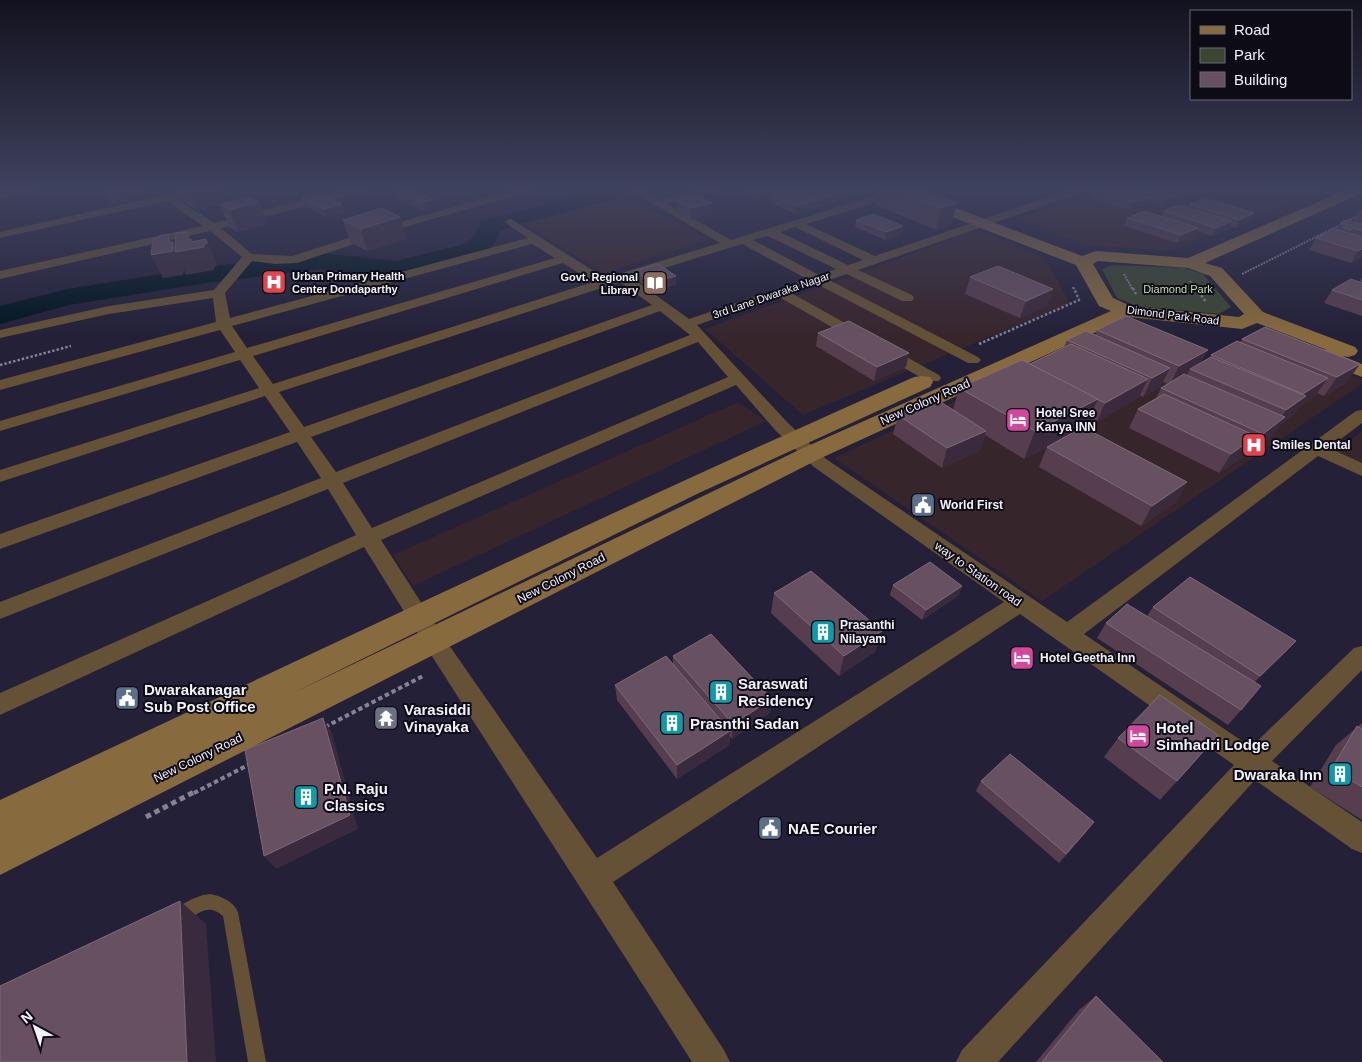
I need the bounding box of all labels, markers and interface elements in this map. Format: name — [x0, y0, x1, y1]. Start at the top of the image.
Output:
legend — [1190, 10, 1352, 100]
text: Road — [1234, 21, 1270, 38]
text: Park — [1234, 46, 1265, 63]
text: Building — [1234, 71, 1287, 88]
hospital icon: Urban Primary Health Center Dondaparthy — [261, 269, 287, 295]
street label: 3rd Lane Dwaraka Nagar — [711, 269, 831, 321]
place label: Urban Primary Health Center Dondaparthy — [292, 270, 405, 295]
library icon: Govt. Regional Library — [642, 270, 668, 296]
place label: Govt. Regional Library — [560, 271, 639, 296]
park label: Diamond Park — [1143, 283, 1213, 295]
street label: Dimond Park Road — [1126, 303, 1220, 327]
street label: New Colony Road — [878, 376, 972, 428]
place label: Hotel Sree Kanya INN — [1036, 406, 1096, 434]
hotel icon: Hotel Sree Kanya INN — [1005, 407, 1031, 433]
hospital icon: Smiles Dental — [1241, 432, 1267, 458]
place label: Smiles Dental — [1272, 438, 1351, 452]
public building icon: World First — [910, 492, 936, 518]
place label: World First — [940, 498, 1003, 512]
street label: way to Station road — [931, 538, 1024, 609]
street label: New Colony Road — [515, 550, 607, 606]
place label: Prasanthi Nilayam — [840, 618, 895, 646]
building icon: Prasanthi Nilayam — [810, 619, 836, 645]
hotel icon: Hotel Geetha Inn — [1009, 645, 1035, 671]
place label: Hotel Geetha Inn — [1040, 651, 1135, 665]
place label: Saraswati Residency — [738, 675, 814, 709]
building icon: Saraswati Residency — [708, 679, 734, 705]
place label: Dwarakanagar Sub Post Office — [144, 681, 256, 715]
public building icon: Dwarakanagar Sub Post Office — [114, 685, 140, 711]
place label: Varasiddi Vinayaka — [404, 701, 471, 735]
temple icon: Varasiddi Vinayaka — [373, 705, 399, 731]
building icon: Prasnthi Sadan — [659, 710, 685, 736]
place label: Prasnthi Sadan — [690, 715, 799, 732]
place label: Hotel Simhadri Lodge — [1156, 719, 1269, 753]
hotel icon: Hotel Simhadri Lodge — [1125, 723, 1151, 749]
street label: New Colony Road — [151, 731, 245, 785]
building icon: Dwaraka Inn — [1327, 761, 1353, 787]
place label: Dwaraka Inn — [1234, 766, 1322, 783]
place label: P.N. Raju Classics — [324, 780, 388, 814]
building icon: P.N. Raju Classics — [293, 784, 319, 810]
public building icon: NAE Courier — [757, 815, 783, 841]
place label: NAE Courier — [788, 820, 877, 837]
north arrow — [10, 1002, 60, 1052]
text: N — [18, 1008, 36, 1026]

